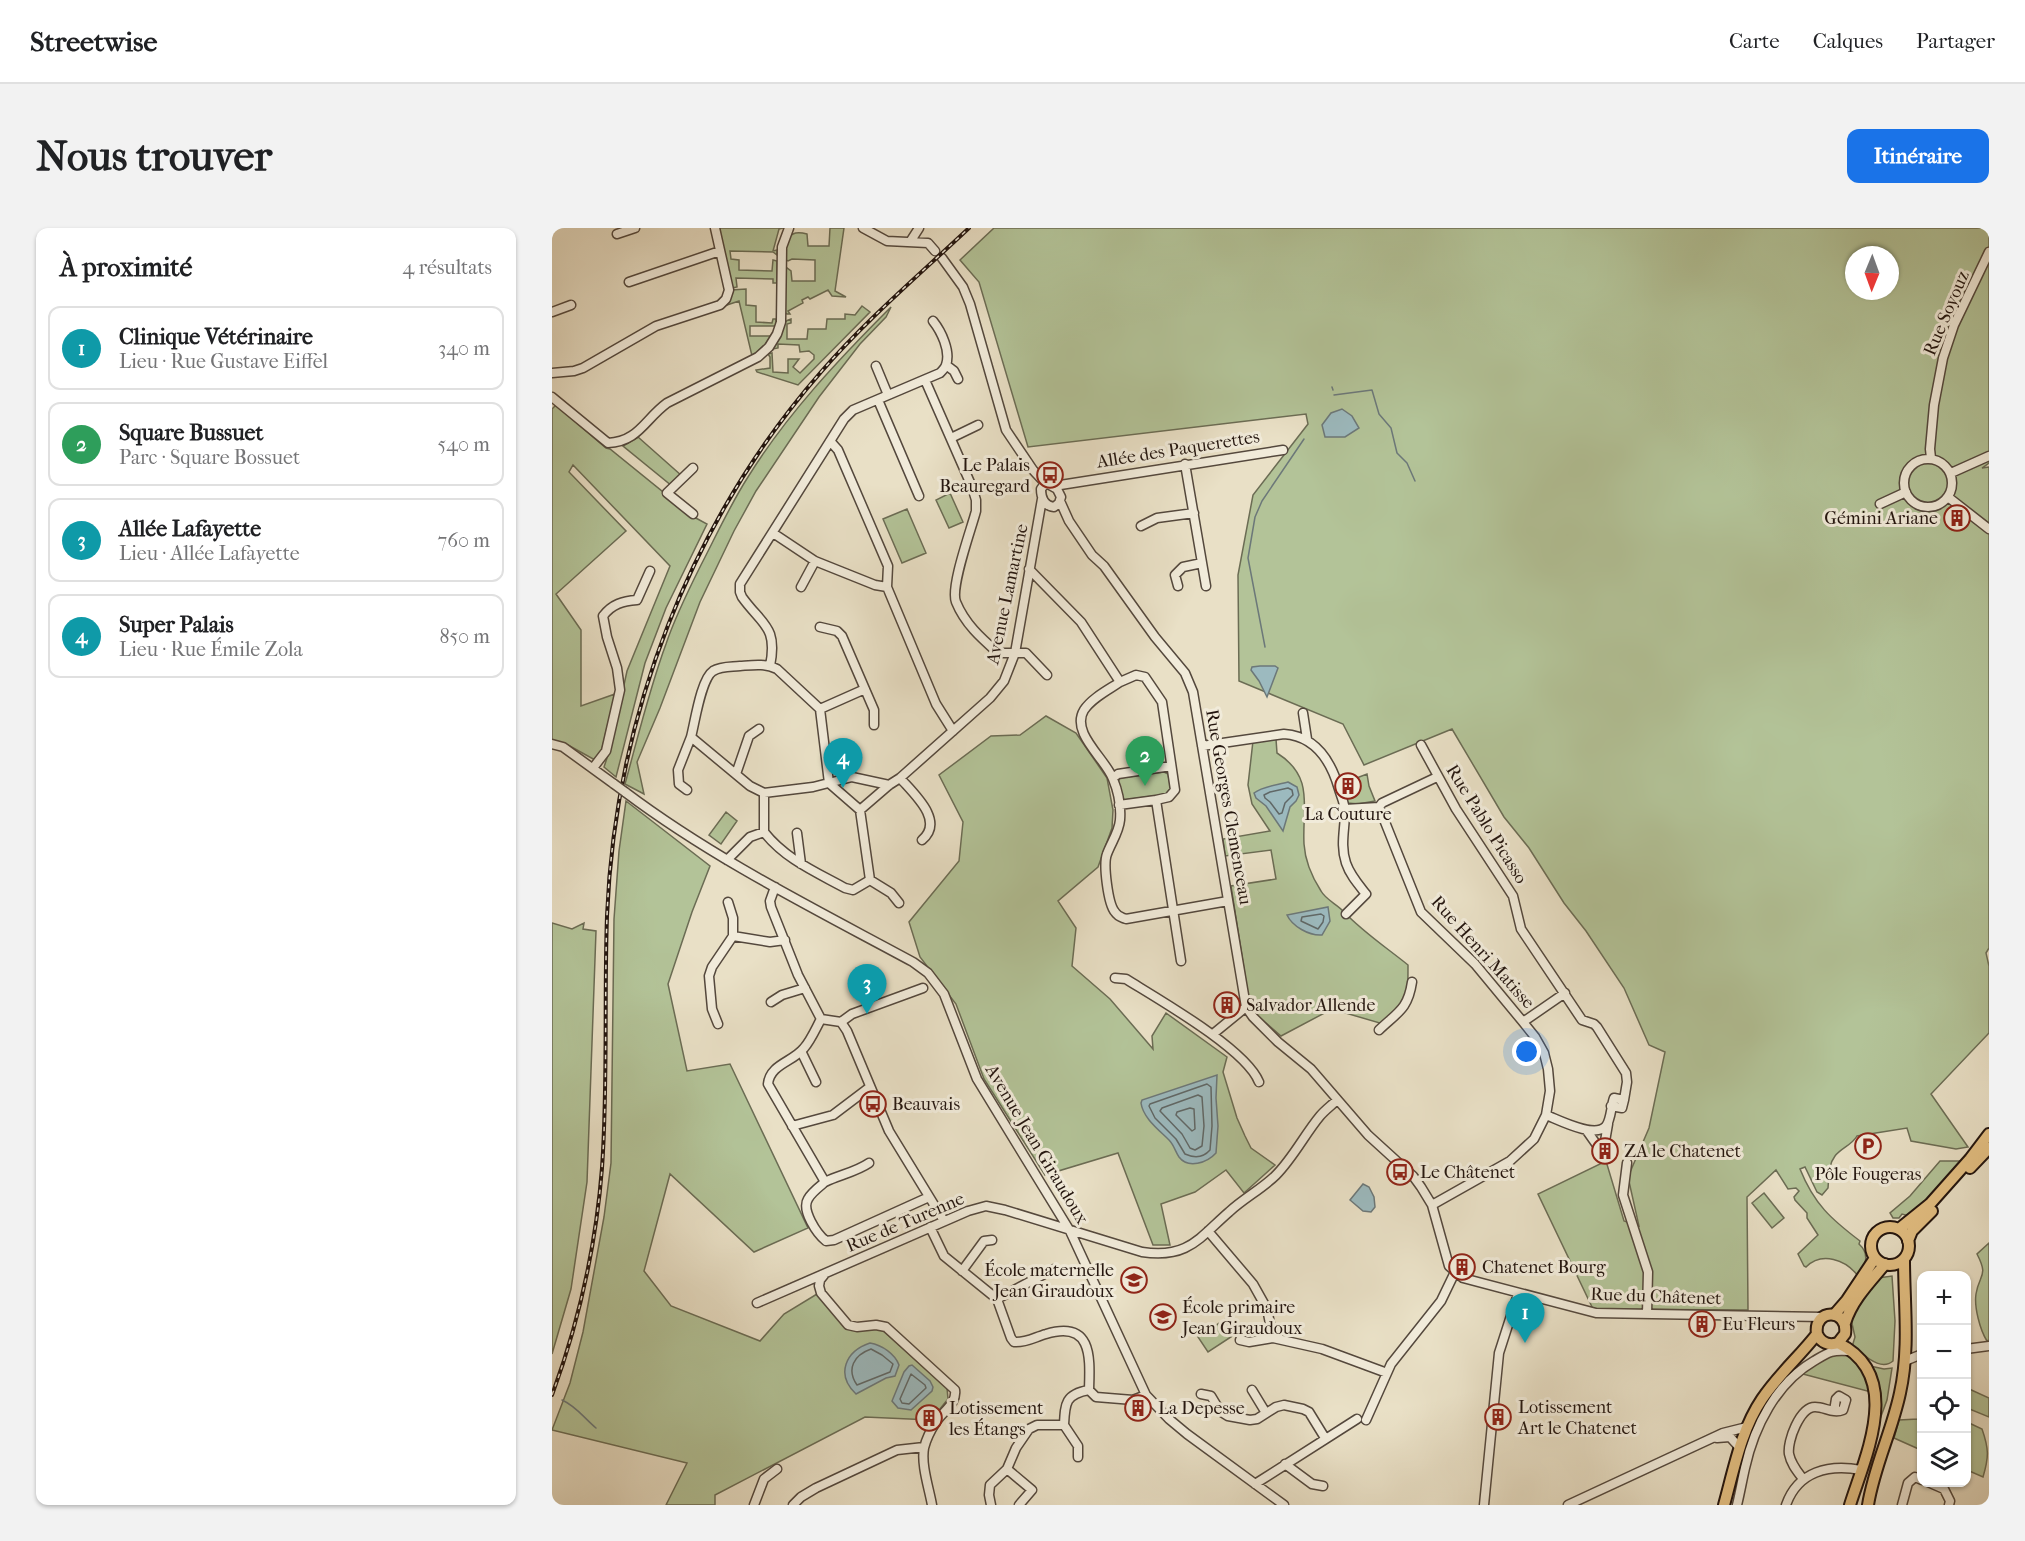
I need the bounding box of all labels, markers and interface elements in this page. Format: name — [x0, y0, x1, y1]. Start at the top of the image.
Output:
text: Streetwise — [30, 25, 157, 58]
text: Carte — [1729, 29, 1780, 53]
text: Calques — [1813, 29, 1883, 53]
text: Partager — [1916, 29, 1995, 53]
button: Itinéraire — [1847, 129, 1989, 183]
text: Nous trouver — [36, 132, 272, 181]
north arrow — [1845, 246, 1899, 300]
text: À proximité — [60, 252, 192, 283]
text: 4 résultats — [403, 256, 492, 279]
street label: Rue Soyouz — [1919, 268, 1974, 359]
text: Clinique Vétérinaire — [119, 324, 313, 350]
text: 1 — [78, 337, 85, 360]
text: 340 m — [438, 337, 490, 360]
text: Lieu · Rue Gustave Eiffel — [119, 350, 328, 373]
text: Square Bussuet — [119, 420, 263, 446]
street label: Allée des Paquerettes — [1094, 426, 1261, 473]
text: 2 — [76, 433, 87, 456]
text: 540 m — [438, 433, 490, 456]
text: Parc · Square Bossuet — [119, 446, 300, 469]
place label: Le Palais Beauregard — [939, 455, 1030, 497]
bus stop icon: Le Palais Beauregard — [1035, 460, 1065, 490]
building icon: Gémini Ariane — [1942, 503, 1972, 533]
place label: Gémini Ariane — [1824, 508, 1938, 529]
text: Allée Lafayette — [119, 516, 261, 542]
street label: Avenue Lamartine — [982, 522, 1033, 667]
text: 3 — [77, 529, 86, 552]
text: 760 m — [438, 529, 490, 552]
text: Lieu · Allée Lafayette — [119, 542, 300, 565]
text: Super Palais — [119, 612, 234, 638]
text: 4 — [76, 625, 87, 648]
text: 850 m — [439, 625, 490, 648]
text: Lieu · Rue Émile Zola — [119, 638, 303, 661]
street label: Rue Georges Clemenceau — [1201, 708, 1256, 907]
pin: 2 — [1126, 736, 1164, 786]
pin: 4 — [824, 738, 862, 788]
street label: Rue Pablo Picasso — [1442, 761, 1532, 888]
building icon: La Couture — [1333, 771, 1363, 801]
place label: La Couture — [1304, 804, 1392, 825]
street label: Rue Henri Matisse — [1426, 892, 1539, 1013]
pin: 3 — [848, 964, 886, 1014]
building icon: Salvador Allende — [1212, 990, 1242, 1020]
place label: Salvador Allende — [1246, 995, 1375, 1016]
your location — [1512, 1037, 1541, 1066]
street label: Avenue Jean Giraudoux — [980, 1060, 1093, 1228]
bus stop icon: Beauvais — [858, 1089, 888, 1119]
place label: Beauvais — [892, 1094, 960, 1115]
parking icon: Pôle Fougeras — [1853, 1131, 1883, 1161]
building icon: ZA le Chatenet — [1590, 1136, 1620, 1166]
place label: ZA le Chatenet — [1624, 1141, 1741, 1162]
bus stop icon: Le Châtenet — [1385, 1157, 1415, 1187]
place label: Le Châtenet — [1420, 1162, 1516, 1183]
place label: Pôle Fougeras — [1814, 1164, 1922, 1185]
street label: Rue de Turenne — [843, 1188, 968, 1257]
building icon: Chatenet Bourg — [1447, 1252, 1477, 1282]
place label: Chatenet Bourg — [1482, 1257, 1606, 1278]
place label: École maternelle Jean Giraudoux — [984, 1259, 1115, 1302]
school or university icon: École maternelle Jean Giraudoux — [1119, 1265, 1149, 1295]
map controls — [1917, 1271, 1971, 1487]
button: + — [1917, 1271, 1971, 1325]
street label: Rue du Châtenet — [1590, 1284, 1722, 1309]
pin: 1 — [1506, 1294, 1544, 1343]
place label: École primaire Jean Giraudoux — [1180, 1296, 1303, 1339]
school or university icon: École primaire Jean Giraudoux — [1148, 1302, 1178, 1332]
building icon: Eu Fleurs — [1687, 1309, 1717, 1339]
place label: Eu Fleurs — [1722, 1314, 1795, 1335]
button: − — [1917, 1325, 1971, 1379]
button: locate — [1917, 1379, 1971, 1433]
building icon: La Depesse — [1123, 1393, 1153, 1423]
place label: Lotissement Art le Chatenet — [1517, 1397, 1637, 1439]
place label: Lotissement les Étangs — [948, 1398, 1044, 1440]
place label: La Depesse — [1158, 1398, 1245, 1419]
building icon: Lotissement Art le Chatenet — [1483, 1402, 1513, 1432]
building icon: Lotissement les Étangs — [914, 1403, 944, 1433]
button: layers — [1917, 1433, 1971, 1487]

